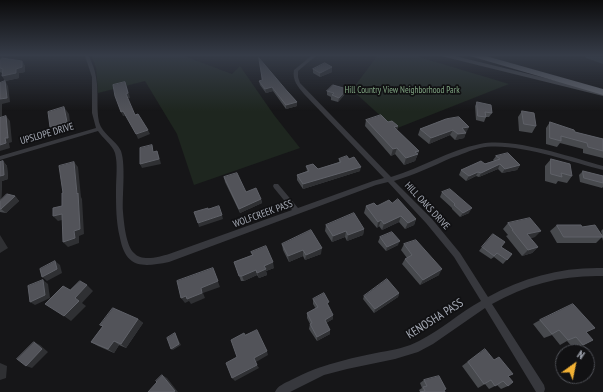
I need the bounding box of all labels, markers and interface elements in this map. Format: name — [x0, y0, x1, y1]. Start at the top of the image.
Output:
park label: Hill Country View Neighborhood Park — [344, 85, 460, 95]
street label: UPSLOPE DRIVE — [19, 121, 75, 147]
street label: HILL OAKS DRIVE — [402, 180, 452, 232]
street label: WOLFCREEK PASS — [232, 198, 294, 230]
street label: KENOSHA PASS — [404, 296, 466, 342]
north arrow — [555, 344, 595, 384]
text: N — [575, 347, 587, 362]

